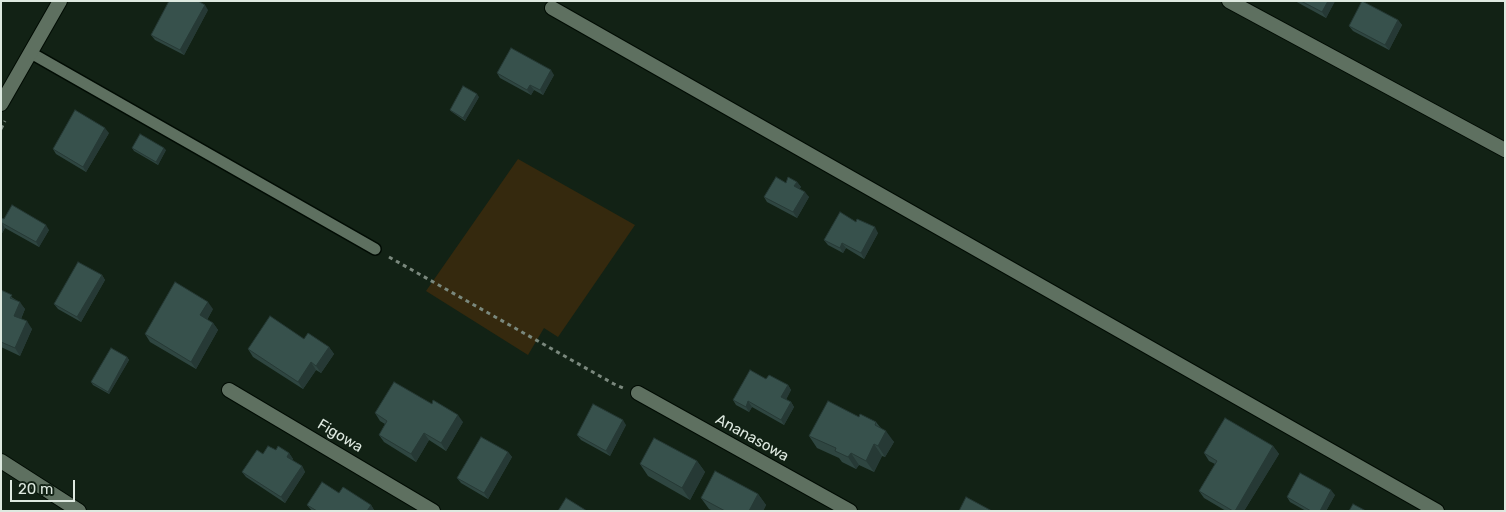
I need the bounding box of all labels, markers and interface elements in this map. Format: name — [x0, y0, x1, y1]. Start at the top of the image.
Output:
street label: Ananasowa — [712, 411, 792, 465]
street label: Figowa — [314, 415, 366, 457]
scale bar — [12, 470, 78, 502]
text: 20 m — [18, 480, 53, 498]

